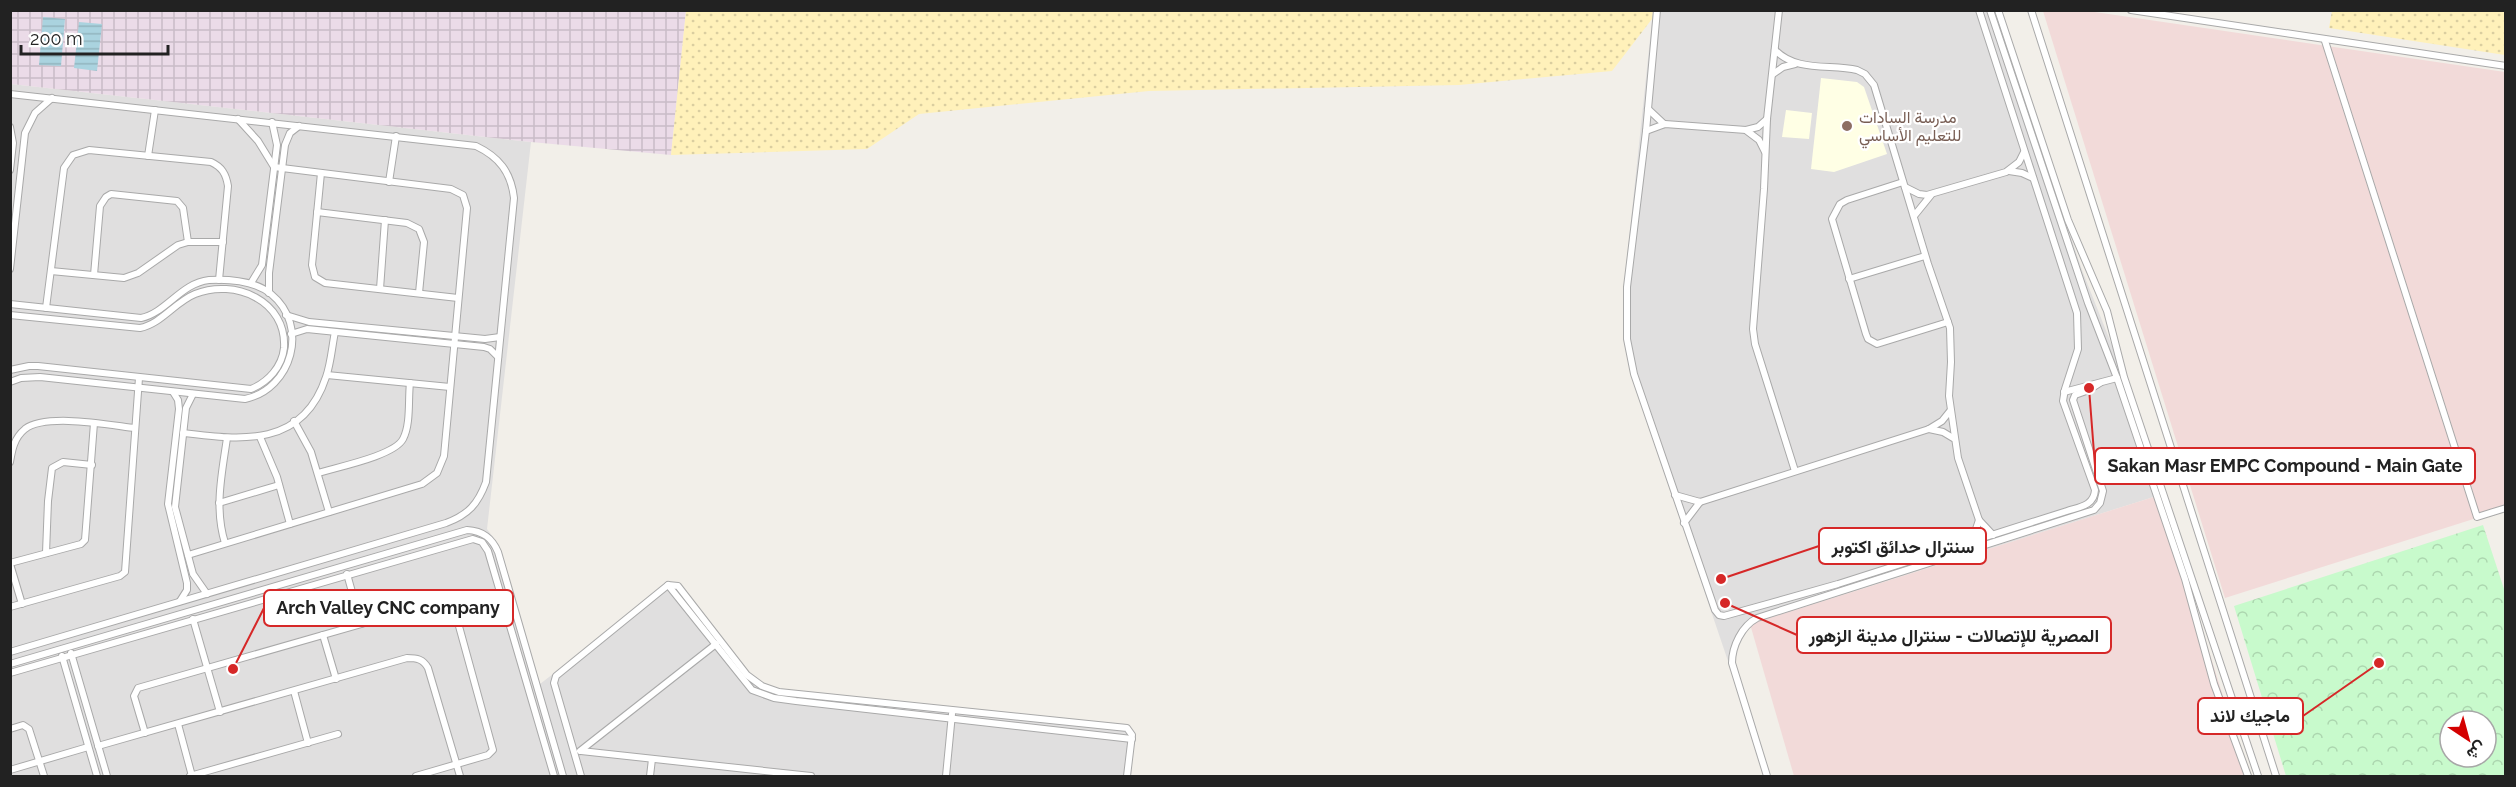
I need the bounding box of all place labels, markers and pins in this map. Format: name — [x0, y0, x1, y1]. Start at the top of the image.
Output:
place label: مدرسة السادات للتعليم الأساسي — [1859, 108, 1961, 149]
marker: مدرسة السادات للتعليم الأساسي — [1840, 119, 1854, 133]
callout: Sakan Masr EMPC Compound - Main Gate — [2095, 448, 2475, 484]
callout: سنترال حدائق اكتوبر — [1819, 528, 1986, 564]
callout: Arch Valley CNC company — [264, 590, 513, 626]
callout: المصرية للإتصالات - سنترال مدينة الزهور — [1797, 617, 2111, 653]
callout: ماجيك لاند — [2198, 698, 2303, 734]

